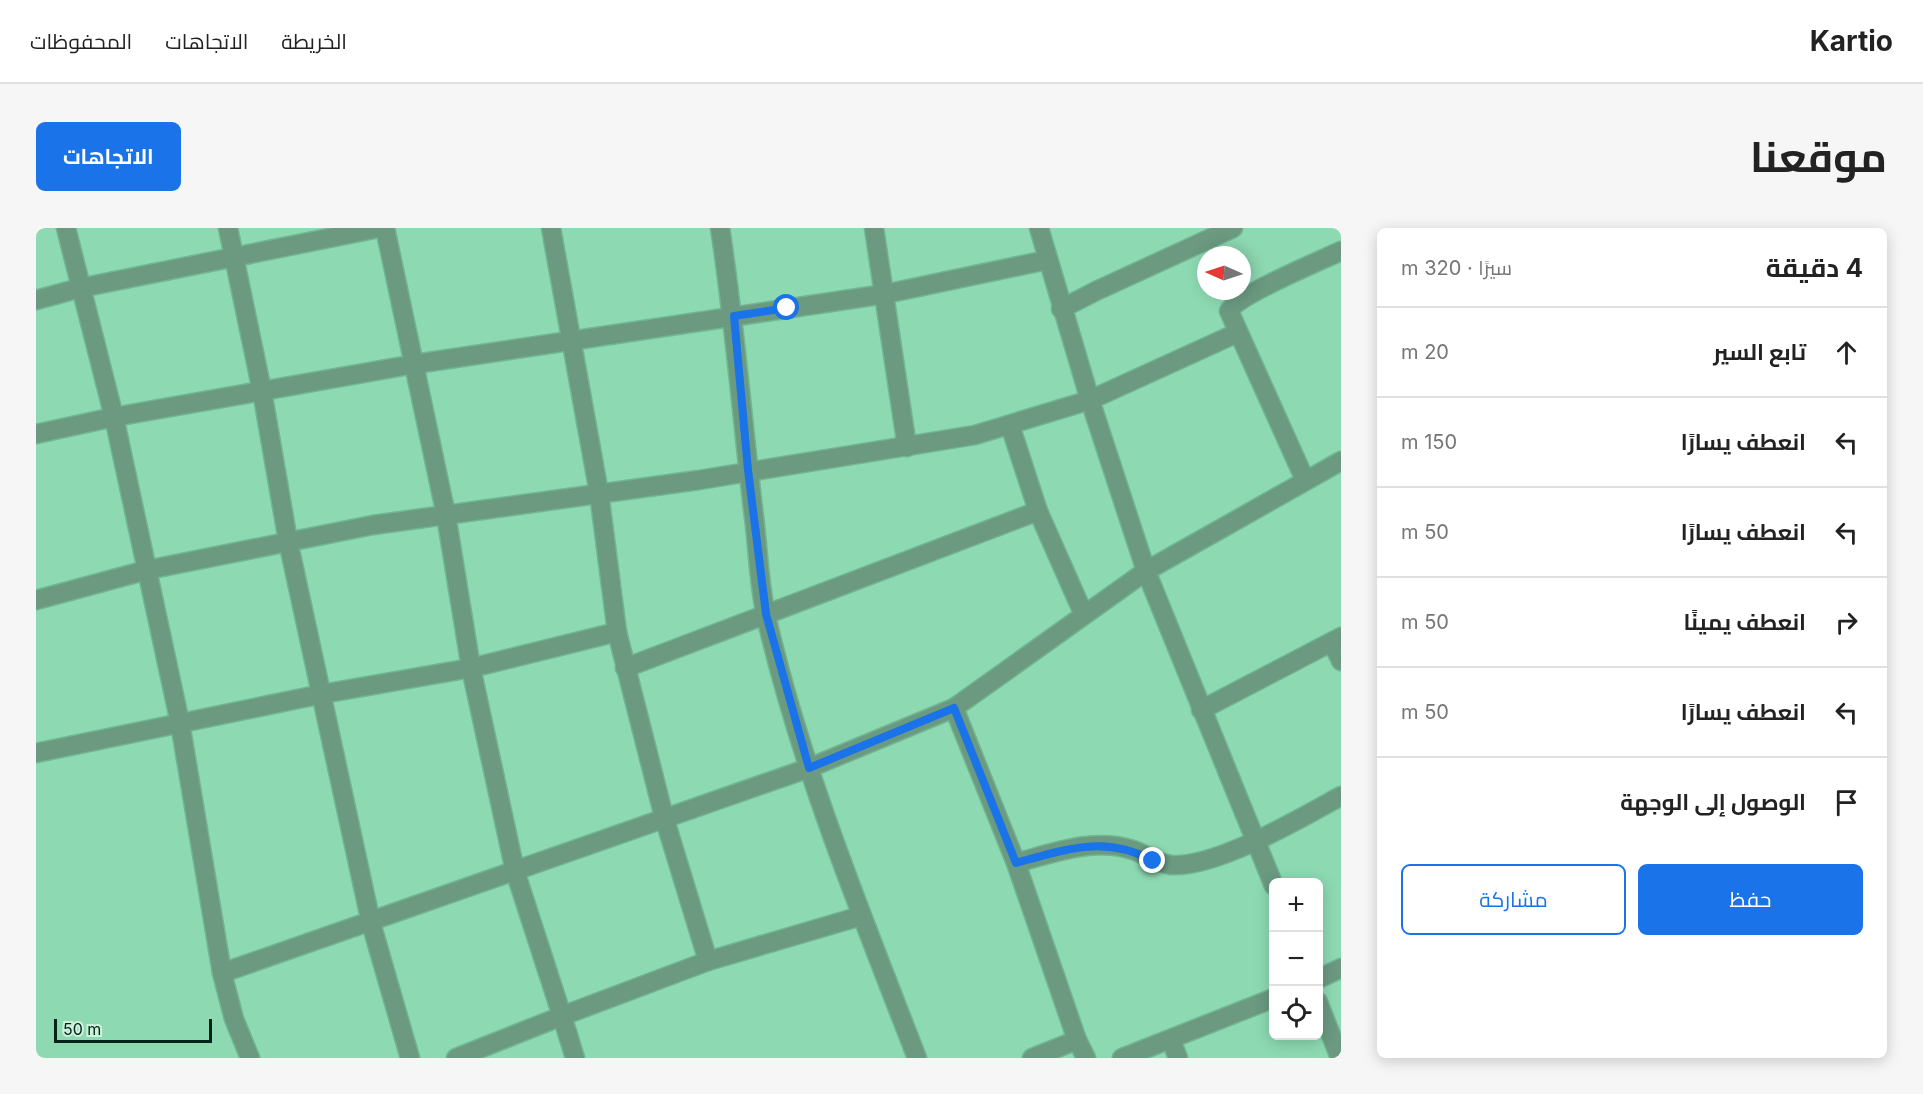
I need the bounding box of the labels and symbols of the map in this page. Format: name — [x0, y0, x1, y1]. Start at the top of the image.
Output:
north arrow — [1197, 246, 1251, 300]
route start — [773, 294, 799, 320]
route end — [1139, 847, 1165, 873]
scale bar — [54, 1016, 212, 1044]

